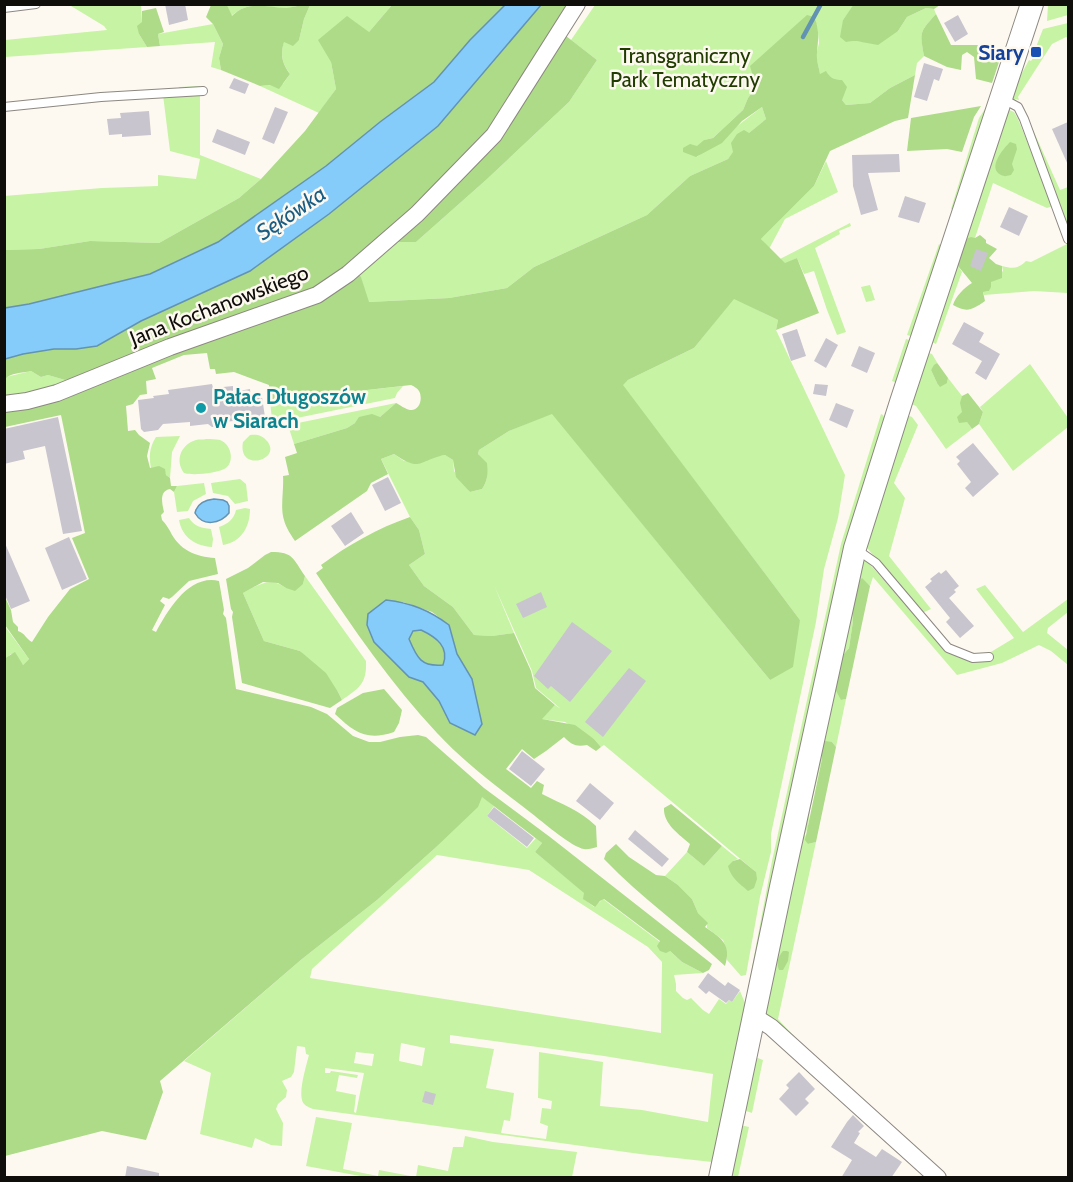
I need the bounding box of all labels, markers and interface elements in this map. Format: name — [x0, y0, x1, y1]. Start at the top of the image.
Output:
place label: Siary — [978, 40, 1025, 65]
park label: Transgraniczny Park Tematyczny — [610, 43, 760, 92]
marker: Siary — [1029, 45, 1043, 59]
water label: Sękówka — [251, 180, 331, 246]
street label: Jana Kochanowskiego — [125, 259, 312, 351]
place label: Pałac Długoszów w Siarach — [213, 384, 367, 433]
marker: Pałac Długoszów w Siarach — [194, 401, 208, 415]

